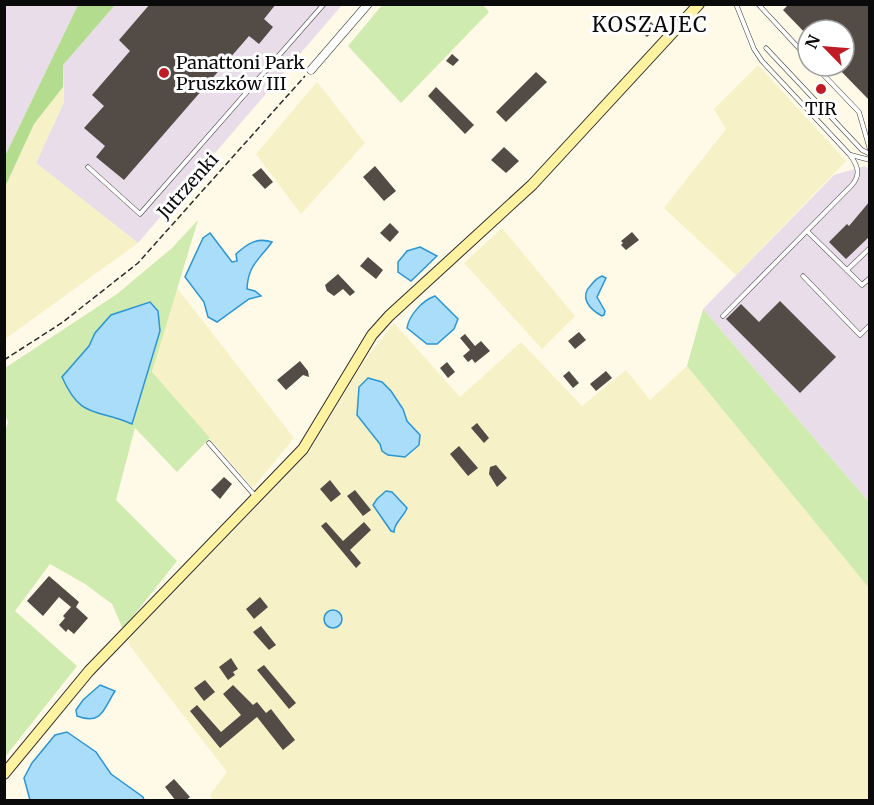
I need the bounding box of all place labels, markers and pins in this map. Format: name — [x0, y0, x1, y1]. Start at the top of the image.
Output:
place label: Panattoni Park Pruszków III — [176, 51, 305, 95]
marker: Panattoni Park Pruszków III — [157, 66, 171, 80]
marker: TIR — [814, 82, 828, 96]
place label: TIR — [805, 97, 837, 120]

